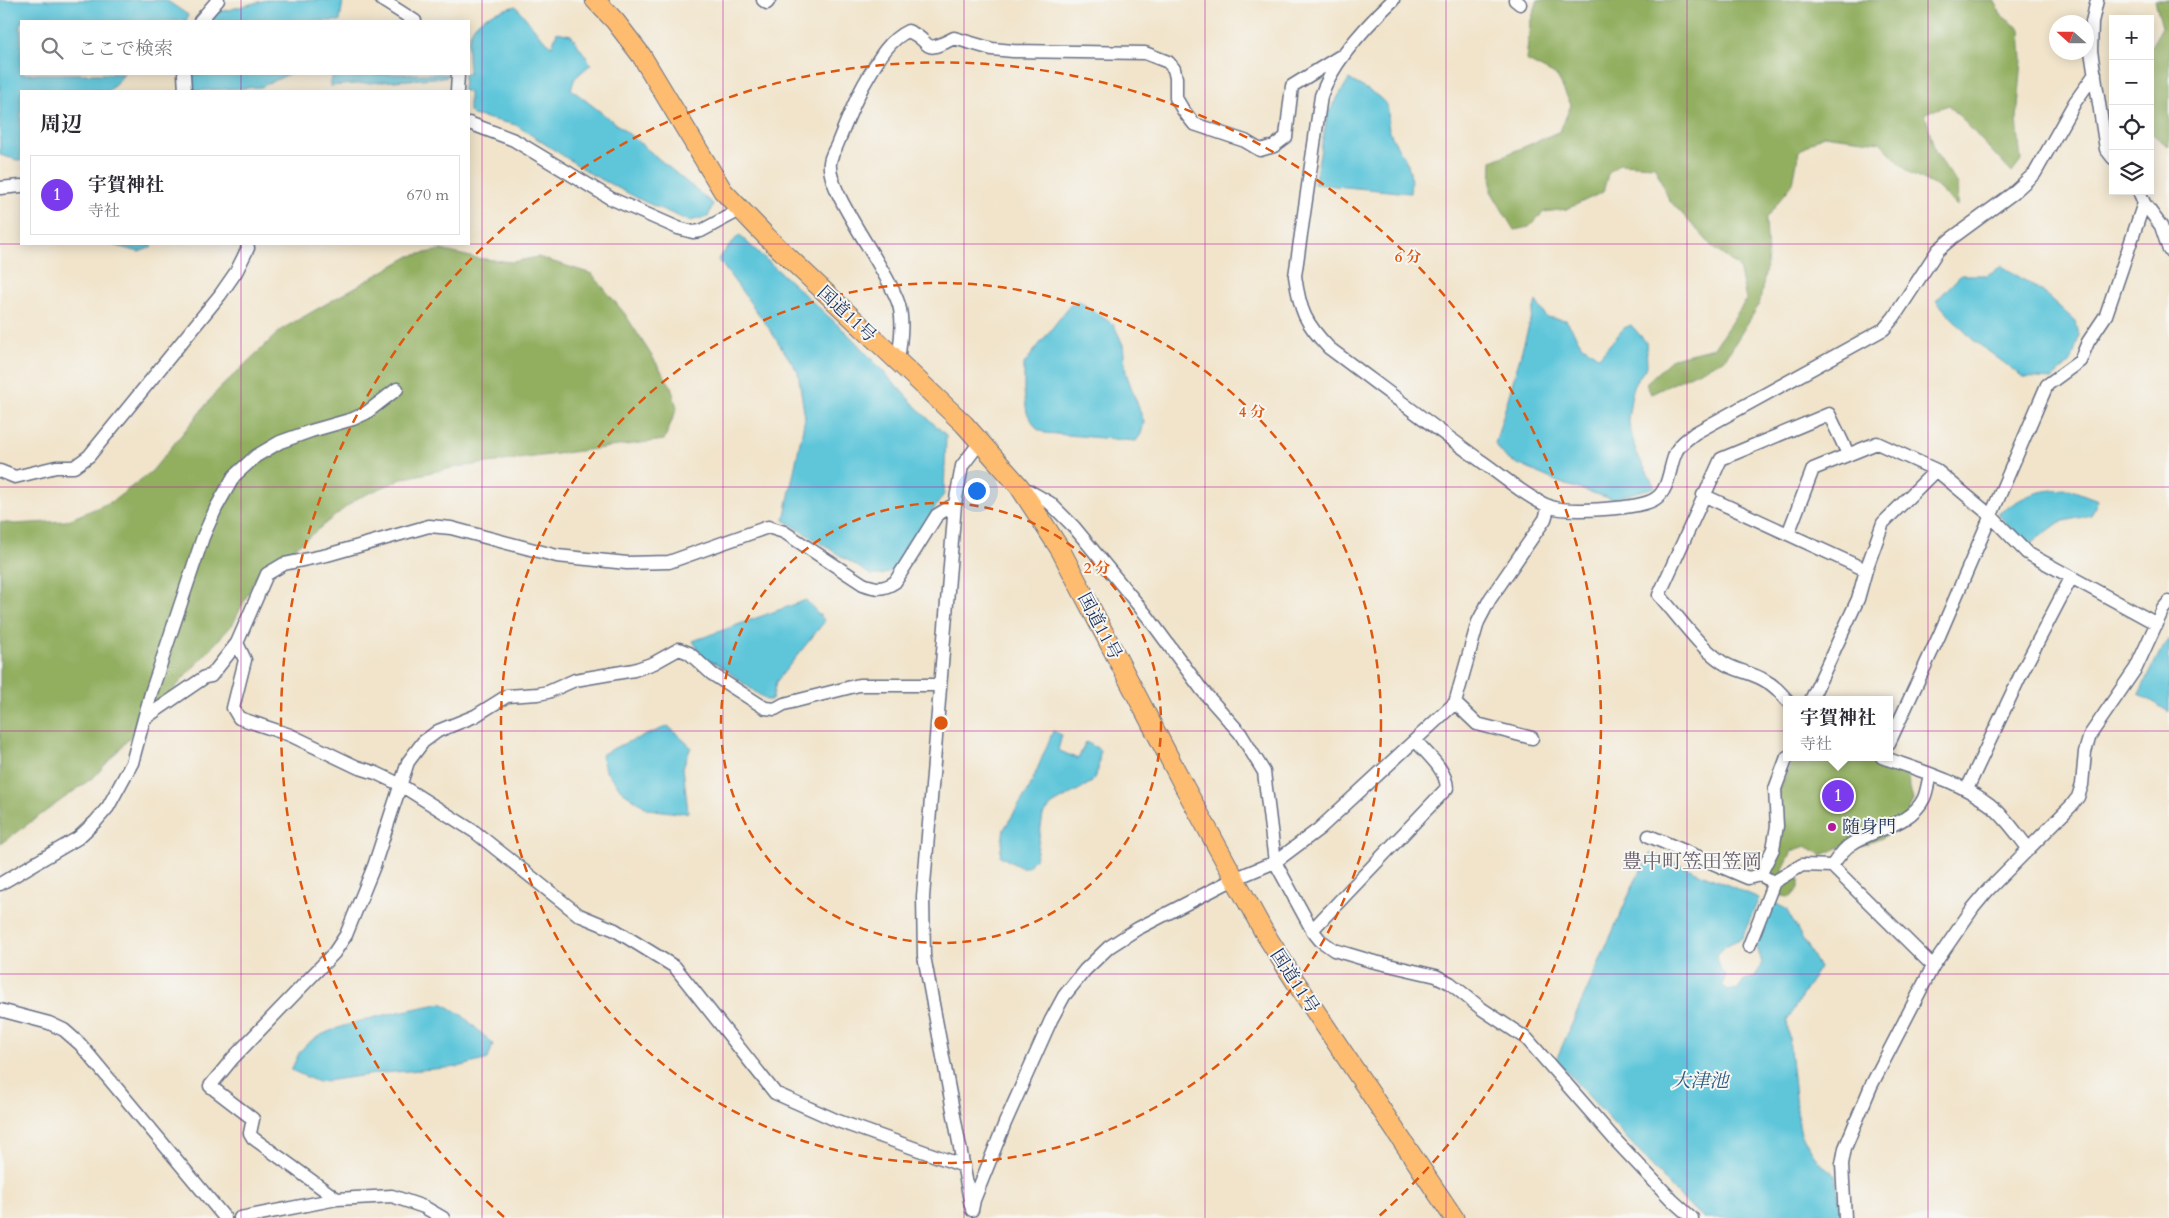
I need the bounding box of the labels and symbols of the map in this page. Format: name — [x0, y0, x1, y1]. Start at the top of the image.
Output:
north arrow — [2049, 15, 2094, 60]
text: 6 分 — [1395, 247, 1421, 267]
street label: 国道11号 — [812, 281, 882, 348]
text: 4 分 — [1239, 402, 1265, 422]
your location — [964, 478, 990, 504]
text: 2 分 — [1084, 558, 1110, 578]
street label: 国道11号 — [1072, 588, 1128, 664]
centre of rings — [932, 714, 950, 732]
pin: 1 — [1822, 777, 1854, 815]
place label: 随身門 — [1842, 815, 1896, 840]
marker: 随身門 — [1826, 821, 1838, 833]
district label: 豊中町笠田笠岡 — [1622, 848, 1762, 875]
street label: 国道11号 — [1264, 944, 1325, 1018]
water label: 大津池 — [1671, 1068, 1730, 1094]

